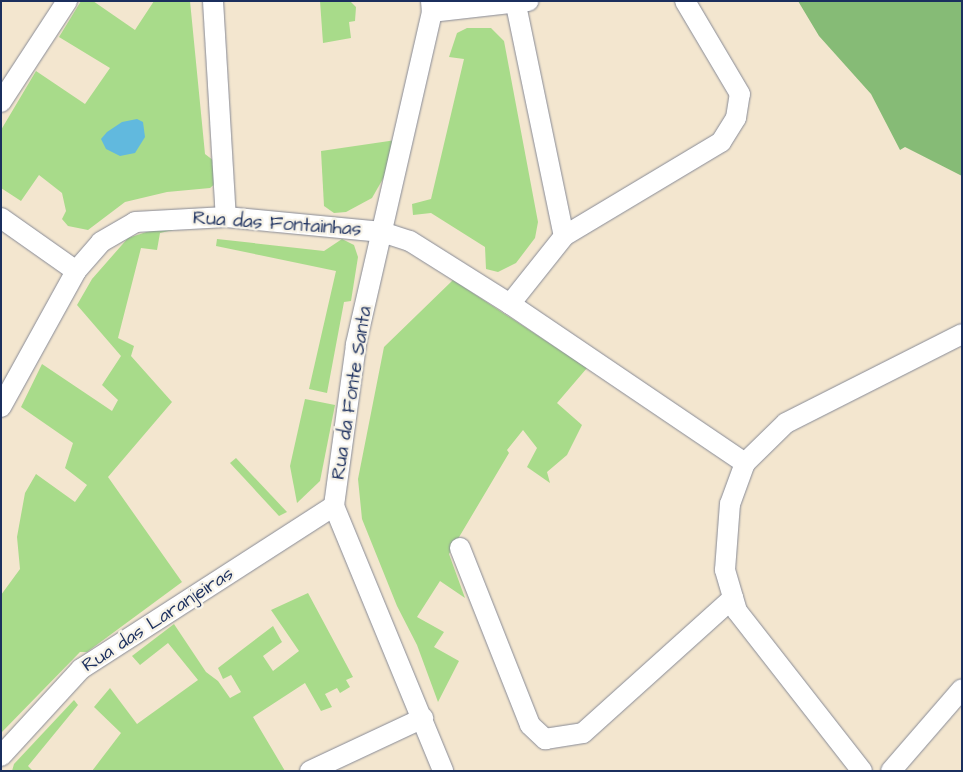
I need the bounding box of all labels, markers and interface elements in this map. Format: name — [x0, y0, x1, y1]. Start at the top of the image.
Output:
street label: Rua das Fontainhas — [192, 207, 362, 241]
street label: Rua da Fonte Santa — [327, 305, 377, 481]
street label: Rua das Laranjeiras — [78, 563, 238, 677]

